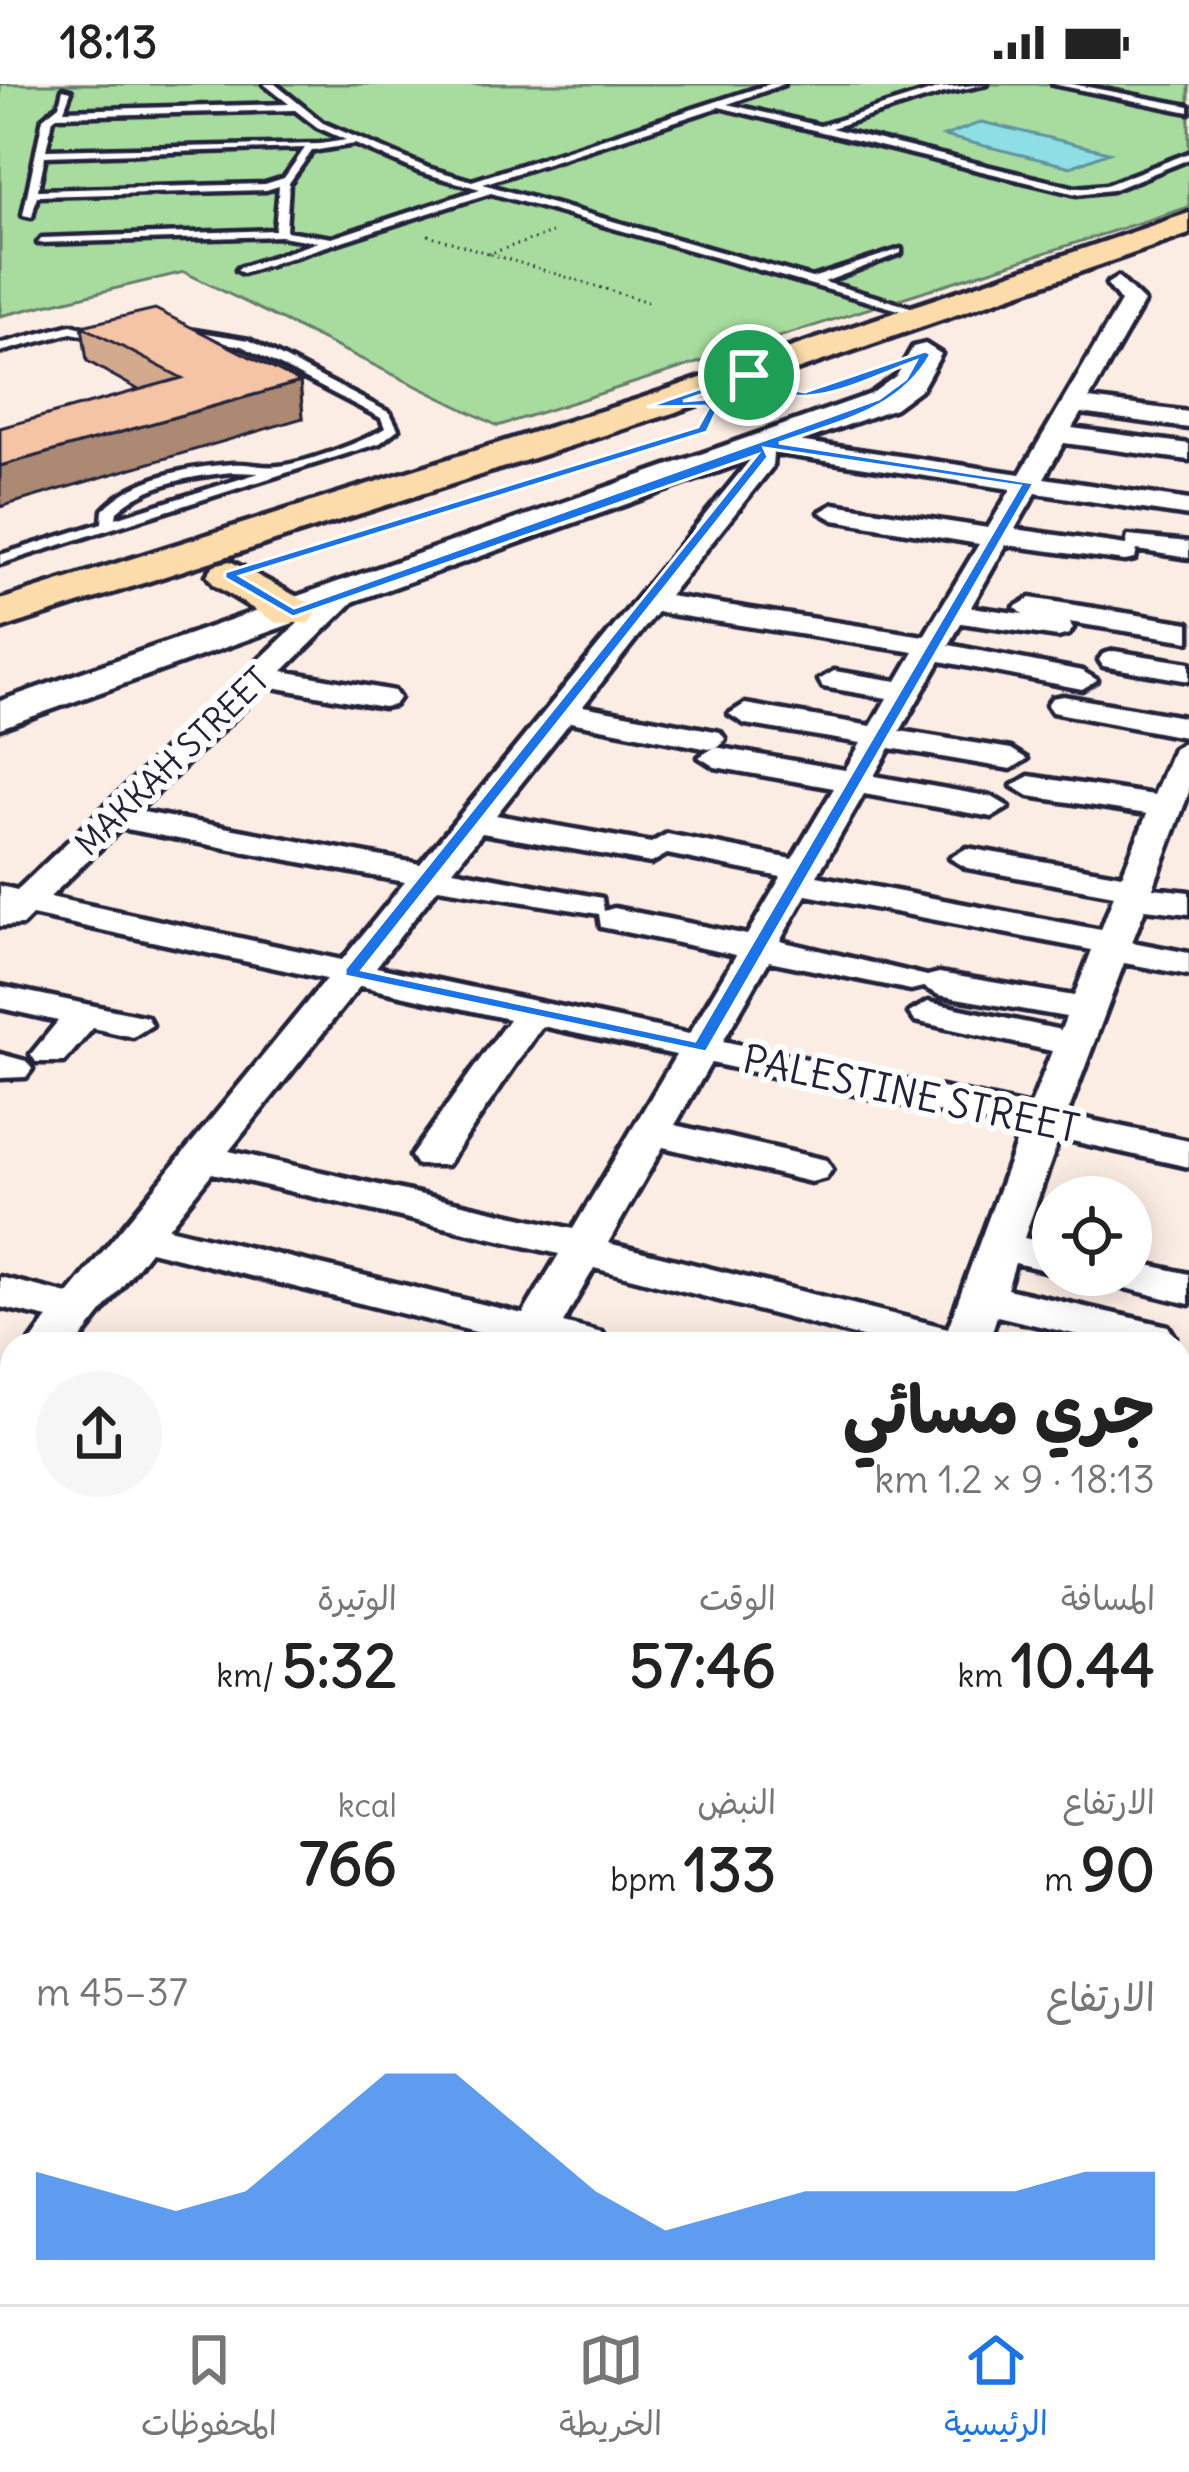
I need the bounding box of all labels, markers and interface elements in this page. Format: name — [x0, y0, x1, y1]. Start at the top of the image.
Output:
text: 18:13 — [60, 14, 157, 70]
pin — [698, 324, 800, 426]
icon: arrive — [716, 342, 782, 408]
street label: MAKKAH STREET — [66, 658, 278, 864]
street label: PALESTINE STREET — [738, 1034, 1084, 1154]
map controls — [1032, 1176, 1152, 1296]
button: locate — [1032, 1176, 1152, 1296]
text: جري مسائي — [843, 1368, 1155, 1451]
button: share — [36, 1371, 162, 1497]
text: 18:13 · 9 × 1.2 km — [874, 1455, 1155, 1504]
text: الوتيرة — [317, 1577, 397, 1619]
text: الوقت — [699, 1577, 776, 1619]
text: المسافة — [1061, 1577, 1155, 1619]
text: 5:32 — [282, 1628, 397, 1703]
text: 57:46 — [629, 1628, 776, 1703]
text: 10.44 — [1011, 1628, 1155, 1703]
text: /km — [216, 1654, 282, 1696]
text: km — [957, 1654, 1011, 1696]
text: النبض — [697, 1781, 776, 1823]
text: الارتفاع — [1062, 1781, 1155, 1823]
text: kcal — [338, 1784, 397, 1826]
text: 766 — [299, 1826, 397, 1901]
text: 133 — [684, 1832, 776, 1907]
text: 90 — [1081, 1832, 1155, 1907]
text: bpm — [610, 1858, 684, 1900]
text: m — [1044, 1858, 1081, 1900]
text: 37–45 m — [36, 1968, 188, 2017]
text: الارتفاع — [1046, 1973, 1155, 2022]
tab: المحفوظات — [141, 2327, 277, 2453]
tab: الخريطة — [559, 2327, 662, 2453]
tab: الرئيسية — [944, 2327, 1048, 2453]

